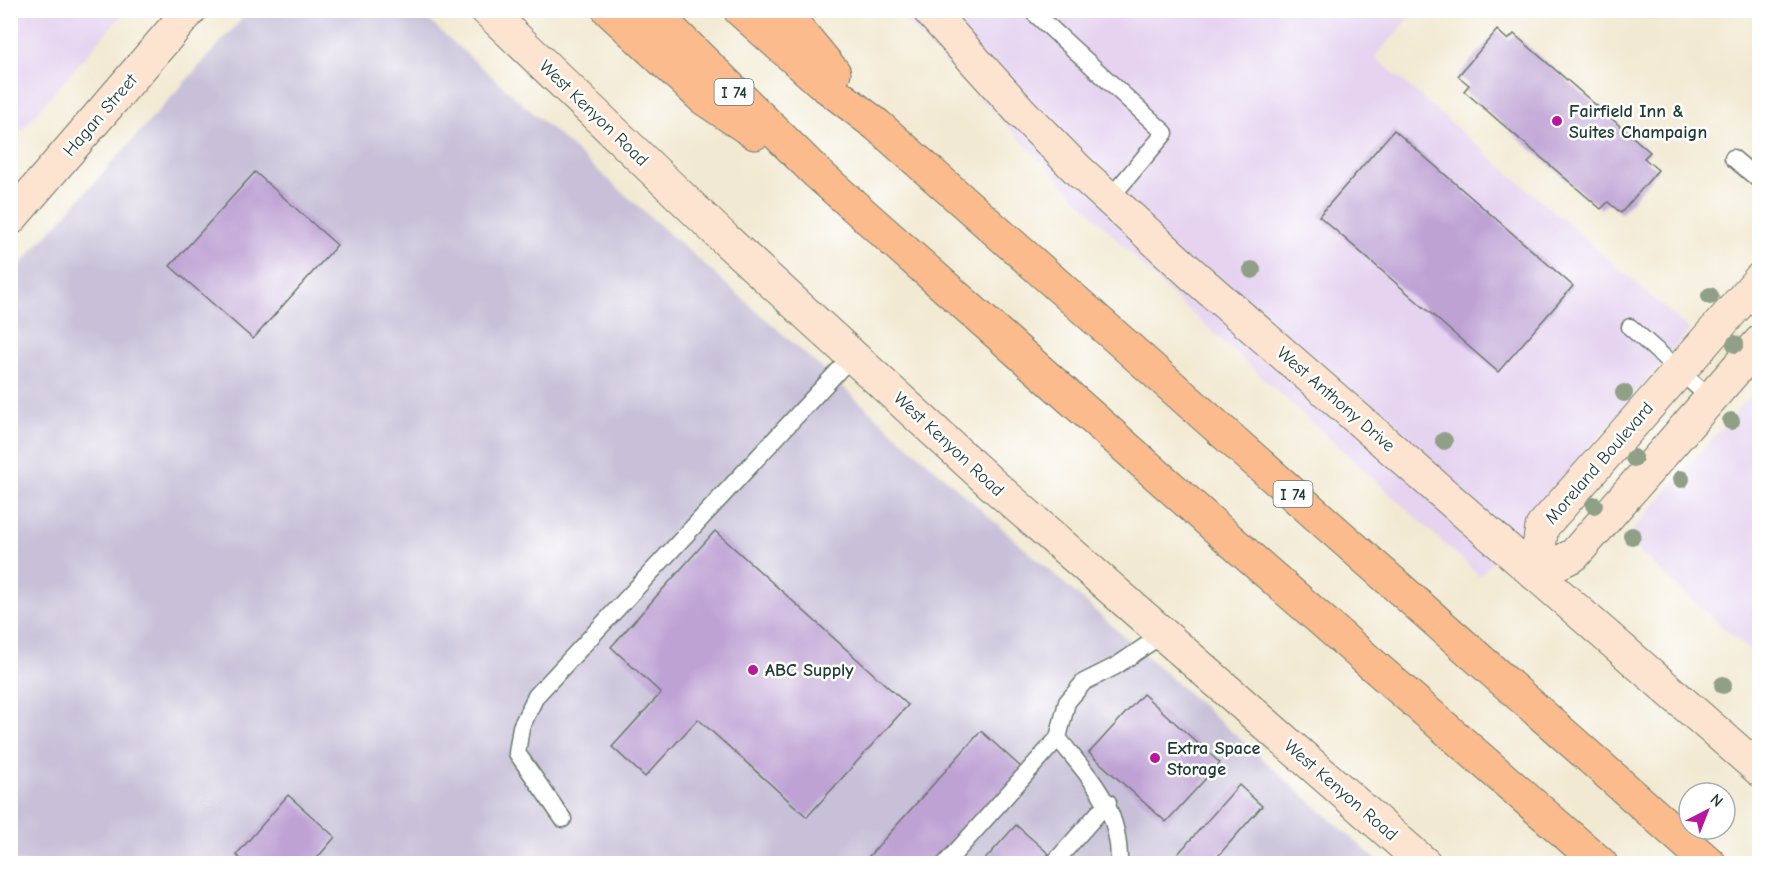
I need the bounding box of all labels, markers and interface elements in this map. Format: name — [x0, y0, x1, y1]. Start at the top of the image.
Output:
street label: West Kenyon Road — [535, 56, 652, 171]
street label: Hagan Street — [59, 69, 142, 161]
road number: I 74 — [714, 79, 754, 105]
place label: Fairfield Inn & Suites Champaign — [1569, 101, 1707, 143]
marker: Fairfield Inn & Suites Champaign — [1550, 114, 1564, 128]
street label: West Anthony Drive — [1272, 342, 1399, 456]
street label: West Kenyon Road — [889, 388, 1008, 501]
street label: Moreland Boulevard — [1541, 398, 1658, 529]
road number: I 74 — [1274, 481, 1312, 507]
place label: ABC Supply — [765, 660, 854, 681]
marker: ABC Supply — [746, 663, 760, 677]
street label: West Kenyon Road — [1280, 735, 1402, 845]
place label: Extra Space Storage — [1167, 738, 1260, 780]
marker: Extra Space Storage — [1148, 751, 1162, 765]
north arrow — [1677, 781, 1737, 841]
text: N — [1706, 790, 1726, 811]

